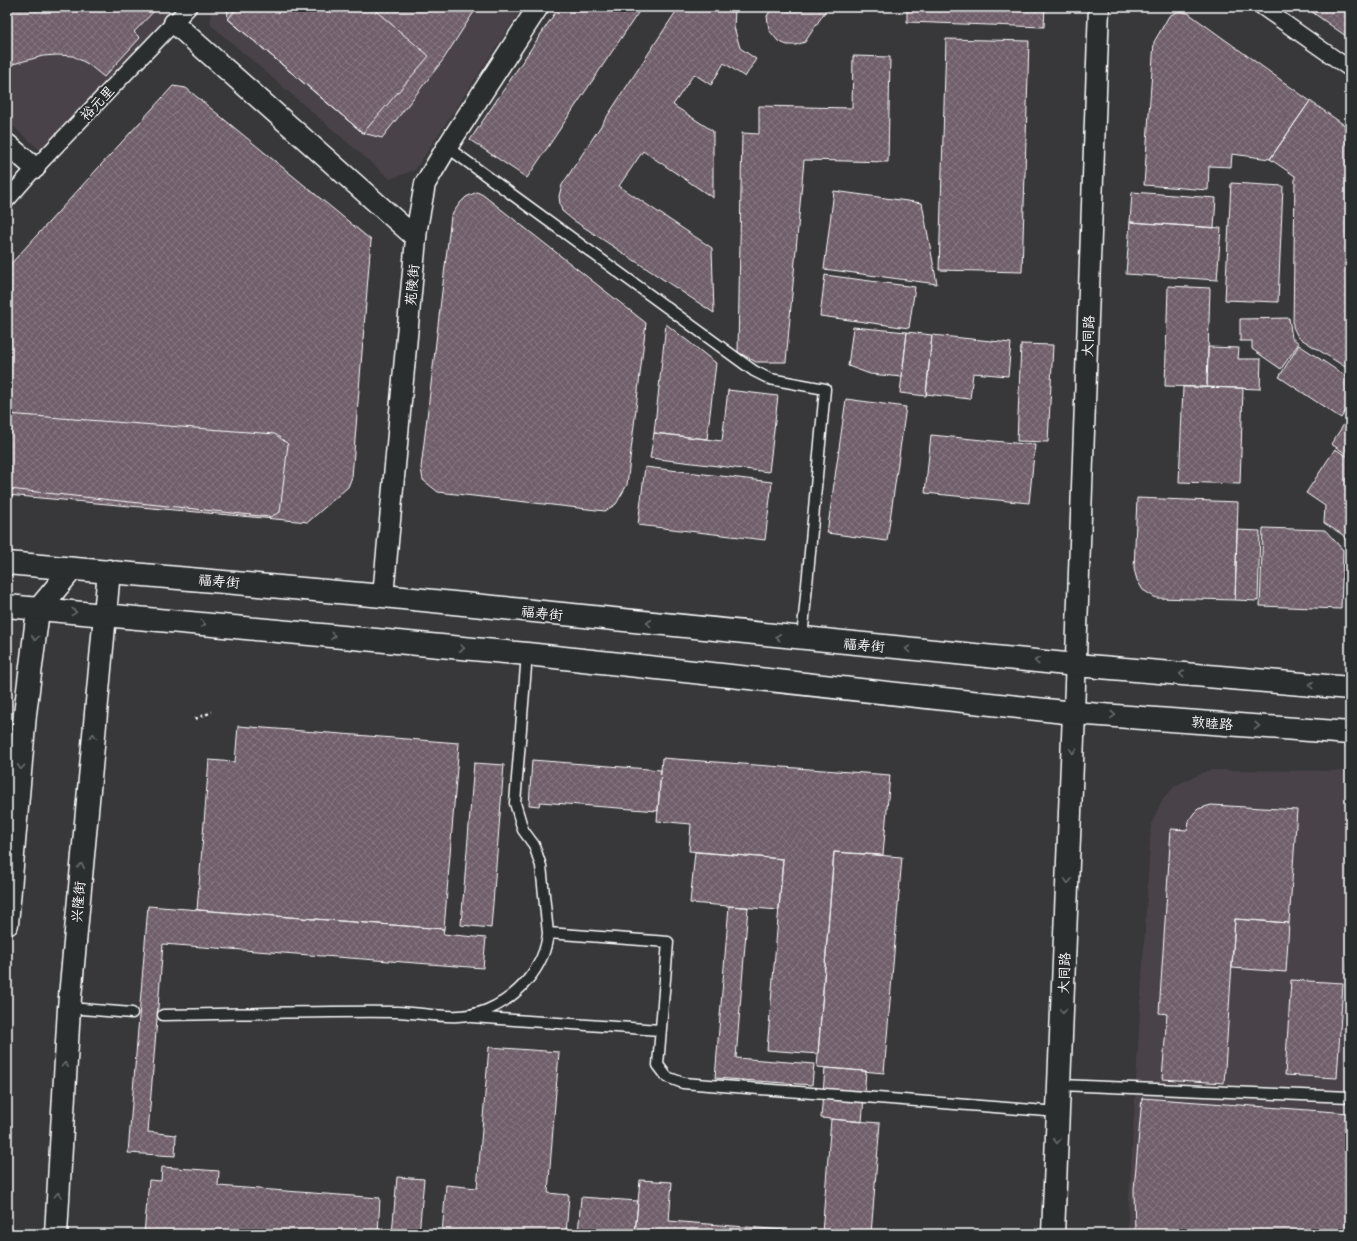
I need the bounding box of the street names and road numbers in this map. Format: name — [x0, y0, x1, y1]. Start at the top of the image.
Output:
street label: 裕元里 — [76, 82, 120, 126]
street label: 苑陵街 — [401, 263, 425, 307]
street label: 大同路 — [1078, 315, 1100, 357]
street label: 福寿街 — [197, 570, 241, 594]
street label: 福寿街 — [520, 602, 564, 626]
street label: 福寿街 — [842, 634, 886, 658]
street label: 敦睦路 — [1190, 713, 1234, 735]
street label: 兴隆街 — [67, 880, 91, 924]
street label: 大同路 — [1054, 952, 1076, 994]

